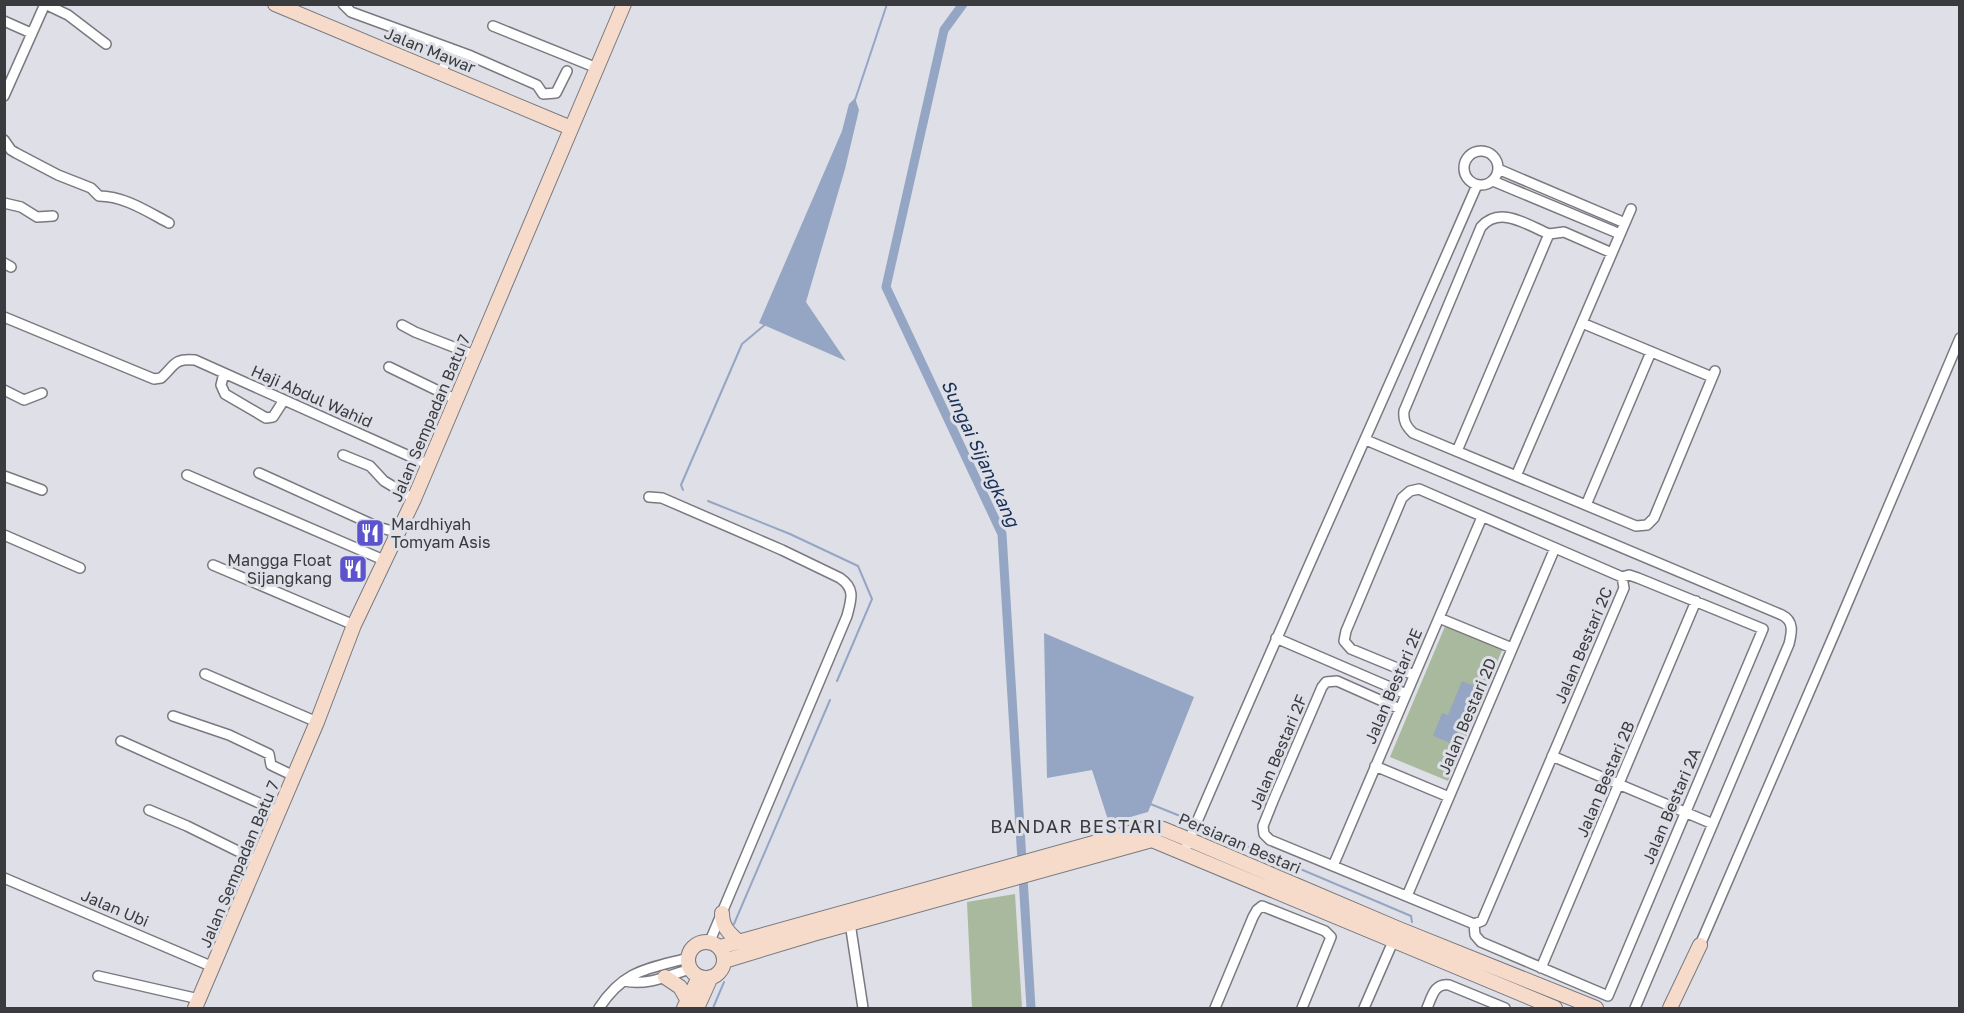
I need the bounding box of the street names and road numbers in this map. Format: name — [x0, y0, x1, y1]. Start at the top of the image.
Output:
street label: Jalan Mawar — [382, 23, 478, 77]
street label: Jalan Sempadan Batu 7 — [386, 332, 474, 504]
street label: Haji Abdul Wahid — [248, 360, 376, 432]
street label: Jalan Bestari 2C — [1549, 584, 1617, 706]
street label: Jalan Bestari 2E — [1360, 625, 1426, 747]
street label: Jalan Bestari 2D — [1433, 655, 1501, 777]
street label: Jalan Bestari 2F — [1245, 691, 1311, 813]
street label: Jalan Bestari 2B — [1571, 718, 1639, 840]
street label: Jalan Bestari 2A — [1637, 745, 1705, 867]
street label: Jalan Sempadan Batu 7 — [195, 778, 283, 950]
street label: Persiaran Bestari — [1176, 808, 1304, 878]
street label: Jalan Ubi — [78, 885, 152, 931]

